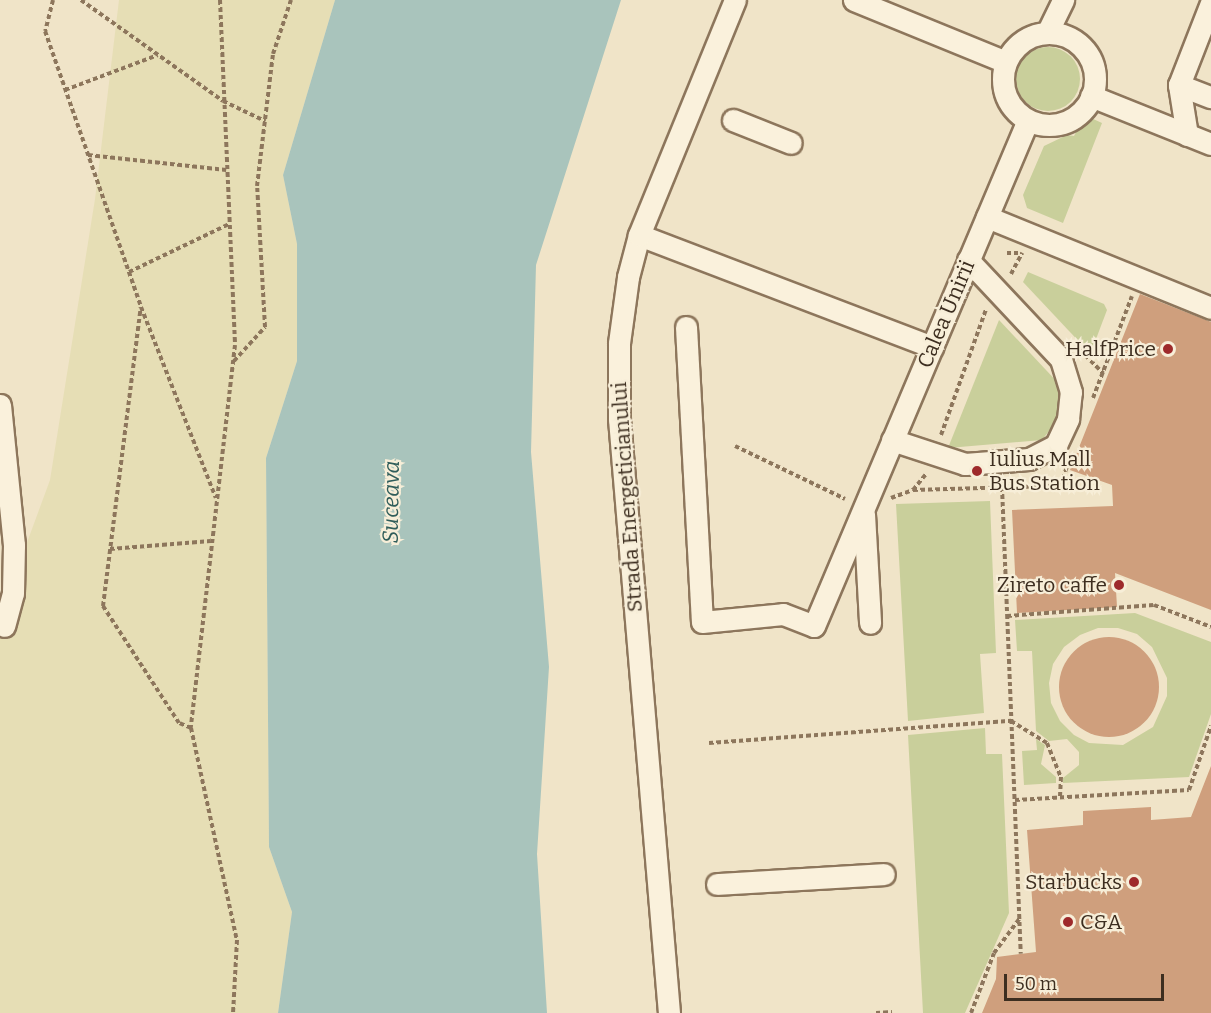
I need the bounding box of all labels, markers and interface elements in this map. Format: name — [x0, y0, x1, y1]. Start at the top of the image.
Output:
street label: Calea Unirii — [912, 256, 980, 372]
place label: HalfPrice — [1065, 336, 1156, 362]
marker: HalfPrice — [1161, 342, 1175, 356]
street label: Strada Energeticianului — [606, 381, 648, 613]
place label: Iulius Mall Bus Station — [989, 446, 1100, 496]
water label: Suceava — [377, 460, 405, 544]
marker: Iulius Mall Bus Station — [970, 464, 984, 478]
place label: Zireto caffe — [997, 572, 1107, 598]
marker: Zireto caffe — [1112, 578, 1126, 592]
place label: Starbucks — [1025, 869, 1122, 895]
marker: Starbucks — [1127, 875, 1141, 889]
place label: C&A — [1080, 909, 1122, 935]
marker: C&A — [1061, 915, 1075, 929]
scale bar — [1007, 962, 1168, 1000]
text: 50 m — [1015, 973, 1057, 995]

